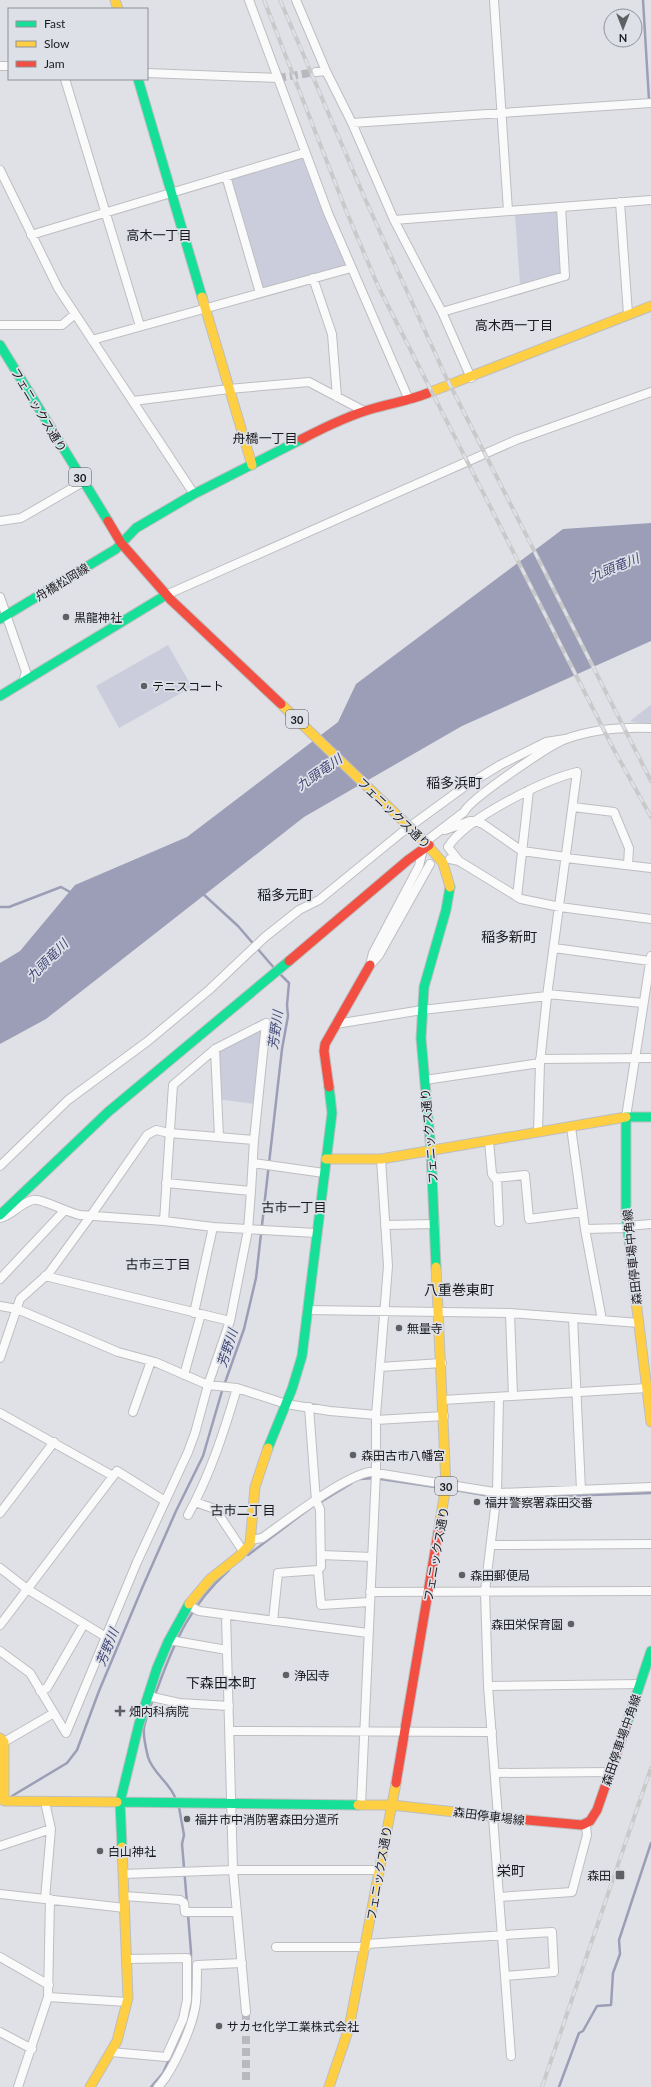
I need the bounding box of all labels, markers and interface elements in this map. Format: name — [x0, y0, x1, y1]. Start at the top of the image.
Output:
legend — [8, 8, 148, 80]
north arrow — [603, 8, 643, 48]
text: Fast — [44, 16, 66, 31]
text: N — [619, 32, 627, 45]
text: Slow — [44, 36, 70, 51]
text: Jam — [44, 56, 65, 71]
district label: 高木一丁目 — [126, 227, 192, 243]
district label: 高木西一丁目 — [475, 317, 553, 333]
street label: フェニックス通り — [8, 365, 70, 455]
district label: 舟橋一丁目 — [232, 430, 298, 446]
road number: 30 — [69, 468, 91, 486]
water label: 九頭竜川 — [587, 549, 643, 584]
street label: 舟橋松岡線 — [32, 560, 92, 604]
place label: 黒龍神社 — [74, 610, 122, 625]
marker: 黒龍神社 — [61, 612, 71, 622]
place label: テニスコート — [152, 679, 224, 694]
marker: テニスコート — [139, 681, 149, 691]
road number: 30 — [286, 710, 308, 728]
water label: 九頭竜川 — [293, 749, 347, 793]
street label: フェニックス通り — [354, 774, 434, 852]
district label: 稲多浜町 — [426, 774, 482, 791]
district label: 稲多元町 — [257, 886, 313, 903]
district label: 稲多新町 — [481, 928, 537, 945]
water label: 九頭竜川 — [23, 935, 72, 984]
water label: 芳野川 — [264, 1008, 286, 1050]
street label: フェニックス通り — [417, 1088, 441, 1184]
district label: 古市一丁目 — [261, 1199, 327, 1215]
street label: 森田停車場中角線 — [620, 1208, 644, 1306]
district label: 古市三丁目 — [125, 1256, 191, 1272]
district label: 八重巻東町 — [424, 1281, 494, 1298]
place label: 無量寺 — [407, 1321, 443, 1336]
marker: 無量寺 — [394, 1323, 404, 1333]
water label: 芳野川 — [213, 1325, 241, 1369]
place label: 森田古市八幡宮 — [361, 1448, 445, 1463]
marker: 森田古市八幡宮 — [348, 1450, 358, 1460]
road number: 30 — [435, 1477, 457, 1495]
place label: 福井警察署森田交番 — [485, 1495, 593, 1510]
marker: 福井警察署森田交番 — [472, 1497, 482, 1507]
district label: 古市二丁目 — [210, 1502, 276, 1518]
street label: フェニックス通り — [420, 1506, 452, 1602]
place label: 森田郵便局 — [470, 1568, 530, 1583]
marker: 森田郵便局 — [457, 1570, 467, 1580]
place label: 森田栄保育園 — [491, 1617, 563, 1632]
marker: 森田栄保育園 — [566, 1619, 576, 1629]
water label: 芳野川 — [92, 1624, 122, 1668]
place label: 浄因寺 — [294, 1668, 330, 1683]
marker: 浄因寺 — [281, 1670, 291, 1680]
district label: 下森田本町 — [186, 1674, 256, 1691]
street label: 森田停車場中角線 — [598, 1692, 644, 1788]
place label: 畑内科病院 — [129, 1704, 189, 1719]
marker: 畑内科病院 — [114, 1705, 126, 1717]
street label: 森田停車場線 — [452, 1804, 526, 1828]
place label: 福井市中消防署森田分遣所 — [195, 1812, 339, 1827]
marker: 福井市中消防署森田分遣所 — [182, 1814, 192, 1824]
street label: フェニックス通り — [363, 1825, 395, 1921]
place label: 白山神社 — [108, 1844, 156, 1859]
marker: 白山神社 — [95, 1846, 105, 1856]
district label: 栄町 — [497, 1862, 525, 1879]
place label: 森田 — [587, 1868, 611, 1883]
marker: 森田 — [614, 1869, 626, 1881]
place label: サカセ化学工業株式会社 — [227, 2019, 359, 2034]
marker: サカセ化学工業株式会社 — [214, 2021, 224, 2031]

